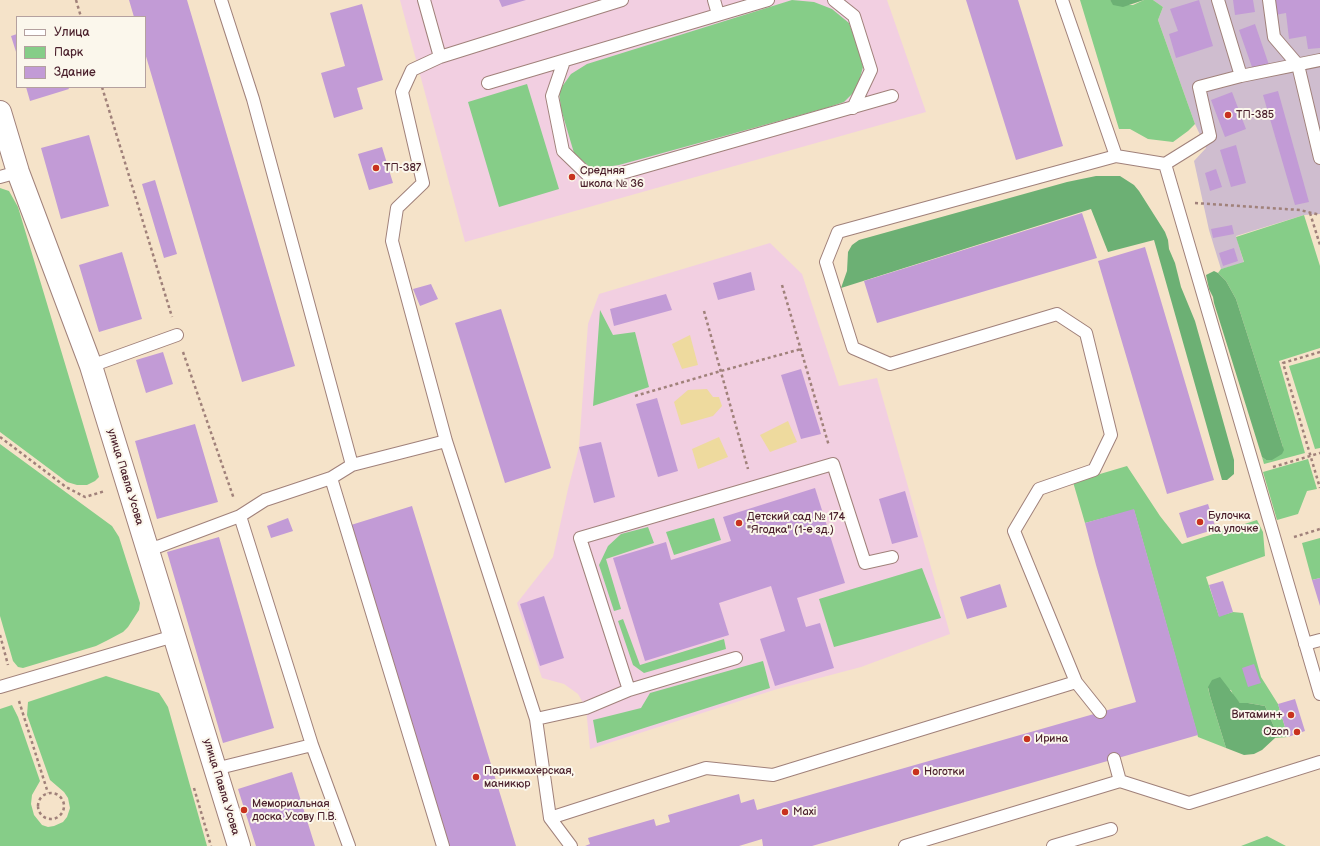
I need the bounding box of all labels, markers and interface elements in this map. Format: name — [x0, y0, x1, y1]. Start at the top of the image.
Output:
legend — [16, 16, 146, 88]
text: Улица — [54, 25, 90, 40]
text: Парк — [54, 45, 83, 60]
text: Здание — [54, 65, 96, 80]
place label: ТП-385 — [1236, 108, 1274, 122]
marker: ТП-385 — [1223, 110, 1233, 120]
place label: ТП-387 — [384, 161, 421, 175]
marker: ТП-387 — [371, 163, 381, 173]
place label: Средняя школа № 36 — [580, 164, 644, 190]
marker: Средняя школа № 36 — [567, 172, 577, 182]
street label: улица Павла Усова — [104, 427, 146, 527]
place label: Булочка на улочке — [1208, 509, 1258, 535]
place label: Детский сад № 174 "Ягодка" (1-е зд.) — [747, 510, 845, 536]
marker: Булочка на улочке — [1195, 517, 1205, 527]
marker: Детский сад № 174 "Ягодка" (1-е зд.) — [734, 518, 744, 528]
place label: Витамин+ — [1232, 708, 1283, 722]
marker: Витамин+ — [1286, 710, 1296, 720]
place label: Ozon — [1263, 725, 1289, 739]
marker: Ozon — [1292, 727, 1302, 737]
place label: Ирина — [1035, 732, 1068, 746]
marker: Ирина — [1022, 734, 1032, 744]
street label: улица Павла Усова — [200, 737, 242, 837]
place label: Парикмахерская, маникюр — [484, 764, 574, 790]
place label: Ноготки — [924, 765, 965, 779]
marker: Ноготки — [911, 767, 921, 777]
marker: Парикмахерская, маникюр — [471, 772, 481, 782]
place label: Мемориальная доска Усову П.В. — [252, 797, 337, 823]
marker: Мемориальная доска Усову П.В. — [239, 805, 249, 815]
place label: Maxi — [793, 805, 816, 819]
marker: Maxi — [780, 807, 790, 817]

